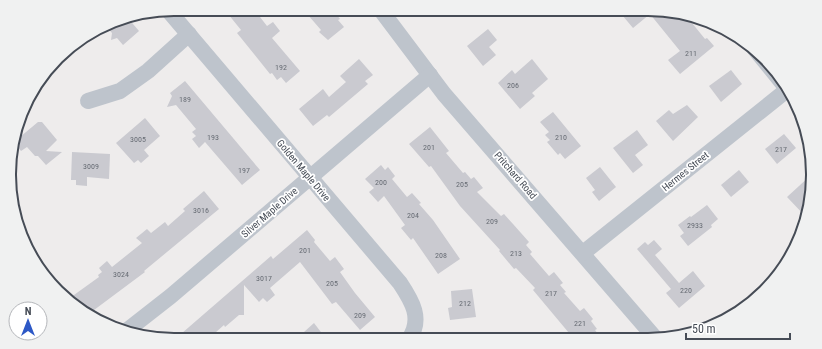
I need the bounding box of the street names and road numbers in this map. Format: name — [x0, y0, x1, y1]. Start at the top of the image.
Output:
street label: Golden Maple Drive — [275, 137, 333, 203]
street label: Hermes Street — [660, 149, 711, 193]
street label: Pritchard Road — [492, 150, 539, 201]
street label: Silver Maple Drive — [239, 185, 300, 240]

